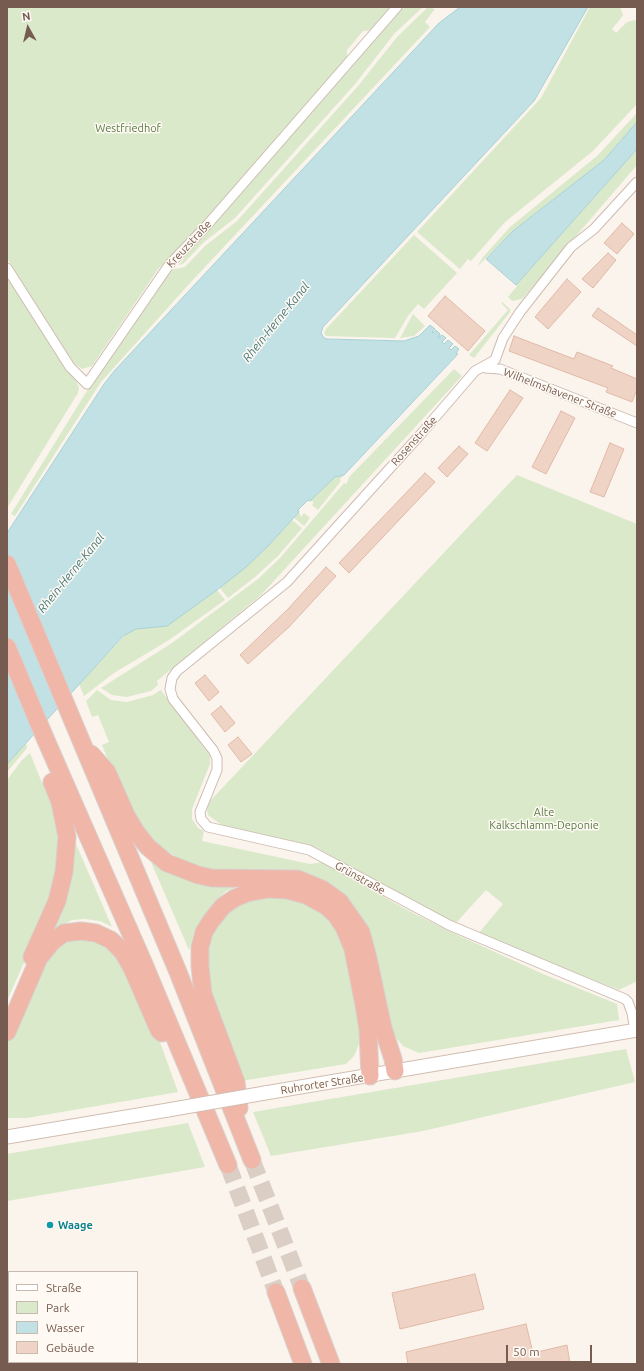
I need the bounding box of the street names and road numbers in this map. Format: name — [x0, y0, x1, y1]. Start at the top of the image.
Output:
street label: Kreuzstraße — [164, 218, 214, 270]
street label: Wilhelmshavener Straße — [501, 365, 619, 421]
street label: Rosenstraße — [388, 414, 440, 468]
street label: Grünstraße — [332, 859, 388, 897]
street label: Ruhrorter Straße — [280, 1071, 364, 1097]

